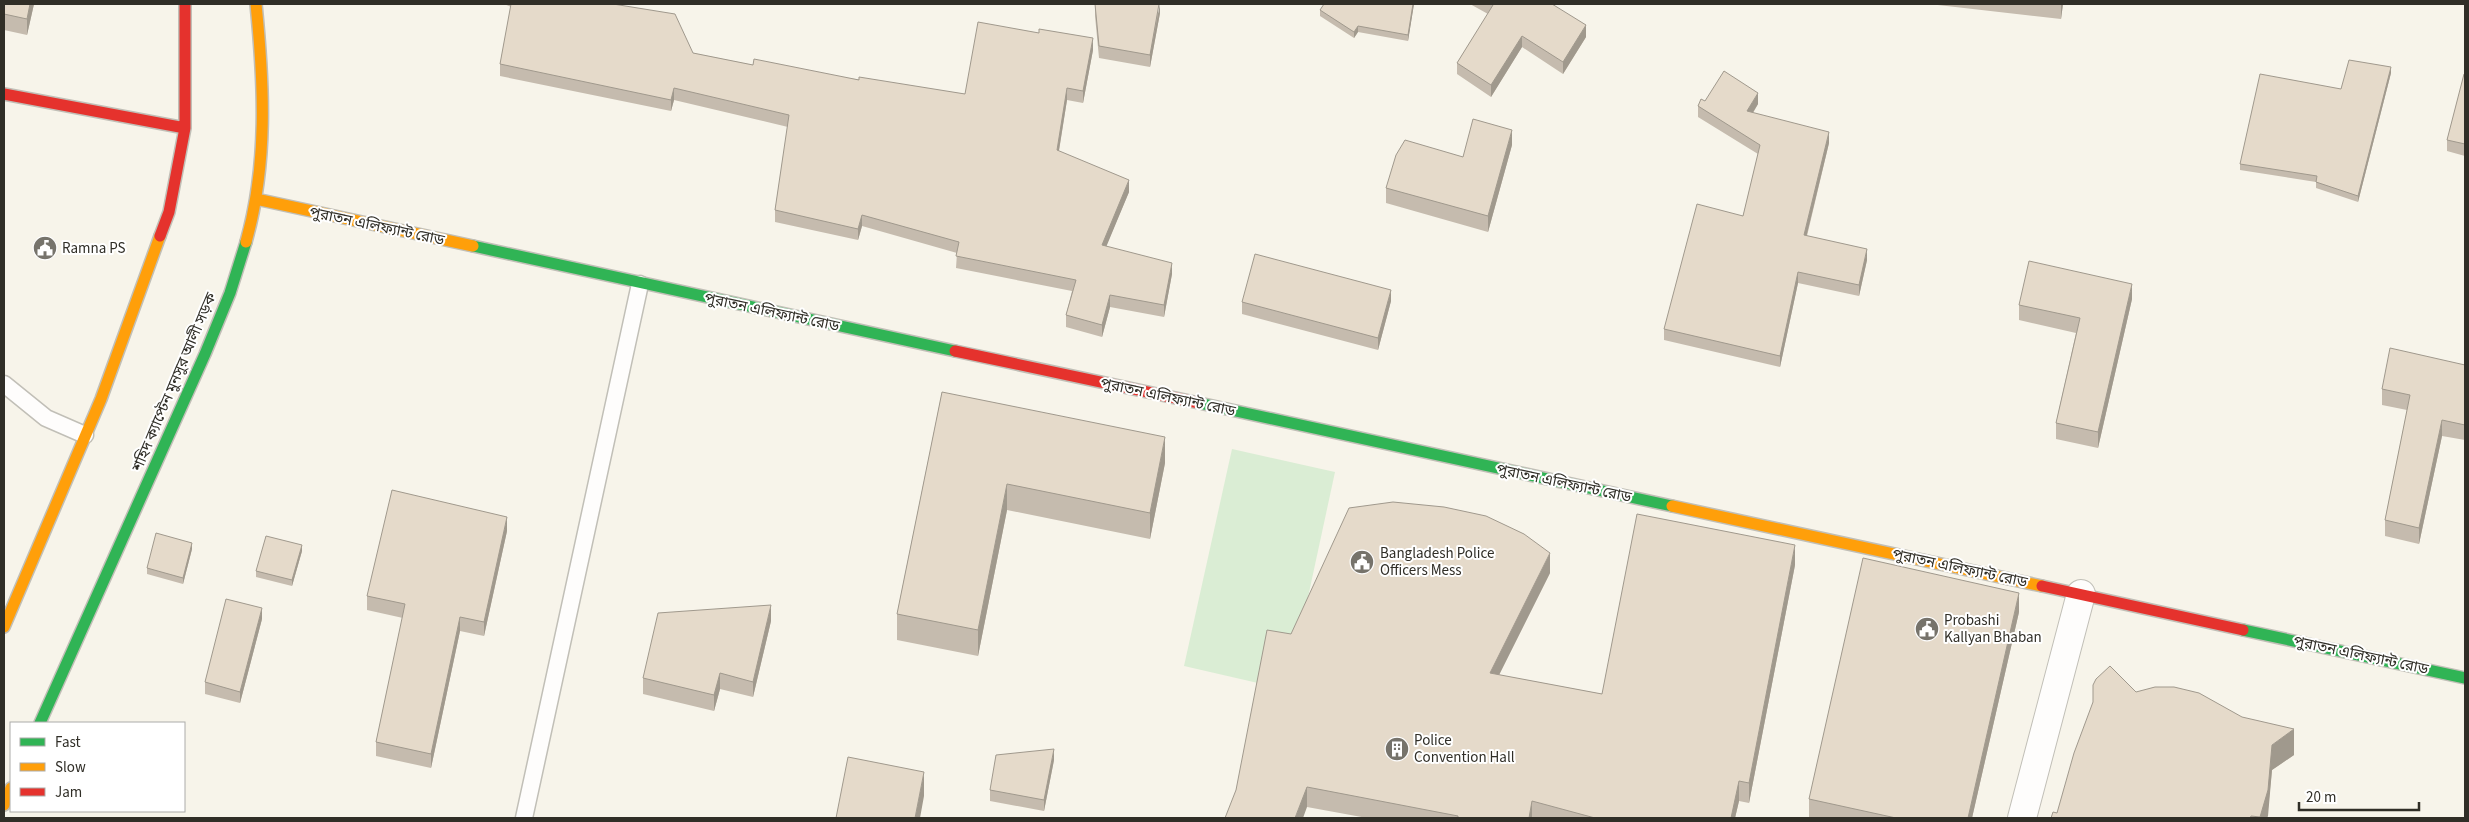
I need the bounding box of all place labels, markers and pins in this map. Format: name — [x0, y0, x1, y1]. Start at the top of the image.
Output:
public building icon: Ramna PS — [32, 235, 58, 261]
place label: Ramna PS — [62, 238, 126, 259]
place label: Bangladesh Police Officers Mess — [1380, 543, 1494, 581]
public building icon: Bangladesh Police Officers Mess — [1349, 549, 1375, 575]
place label: Probashi Kallyan Bhaban — [1944, 610, 2042, 648]
public building icon: Probashi Kallyan Bhaban — [1914, 616, 1940, 642]
place label: Police Convention Hall — [1414, 730, 1515, 768]
building icon: Police Convention Hall — [1384, 736, 1410, 762]

